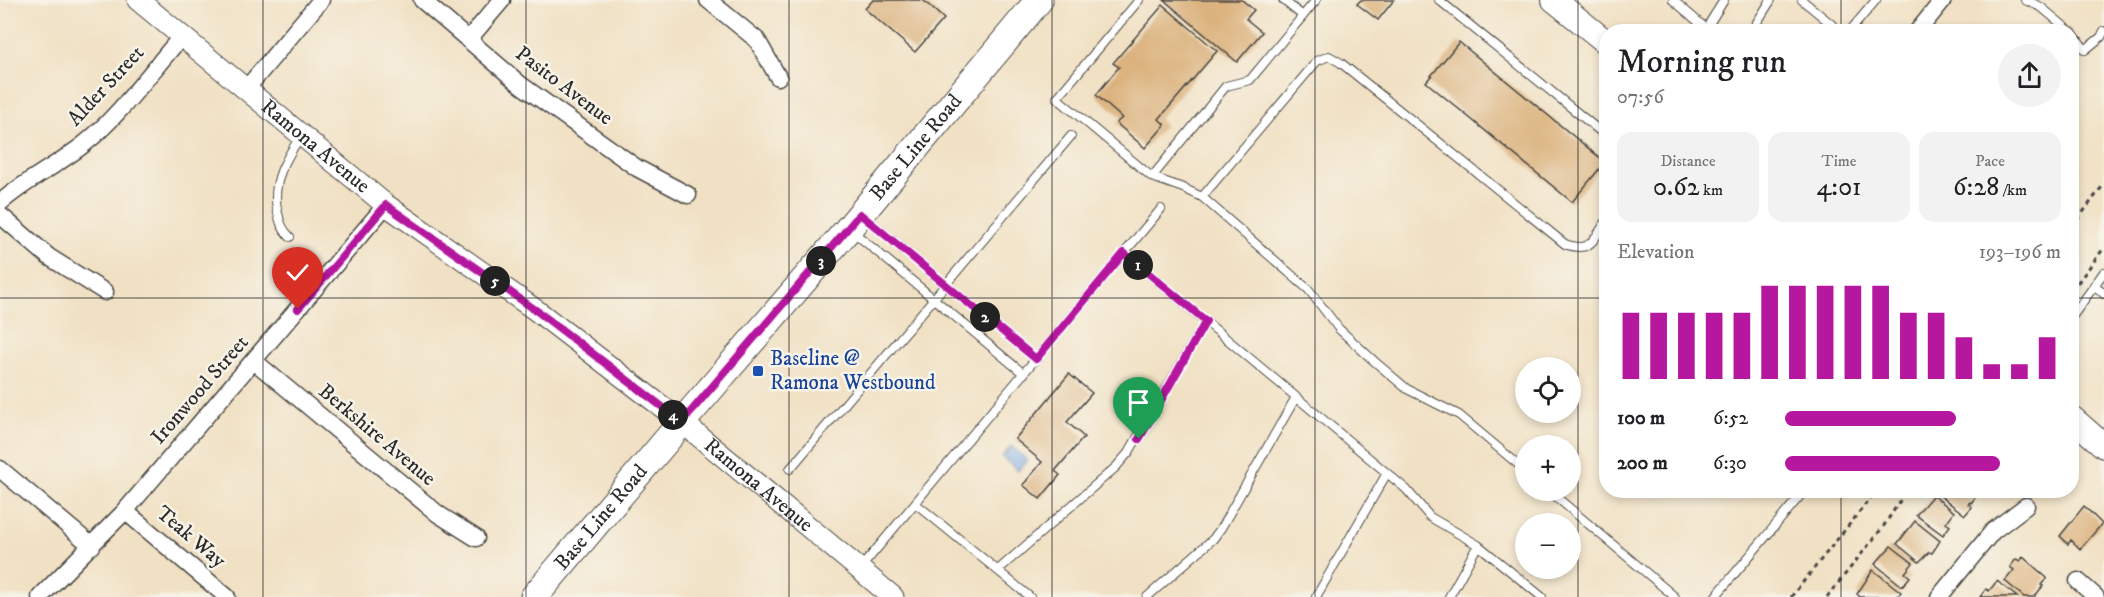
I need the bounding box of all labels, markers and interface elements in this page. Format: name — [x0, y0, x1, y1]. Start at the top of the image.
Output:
street label: Alder Street — [62, 40, 150, 132]
street label: Pasito Avenue — [510, 41, 618, 131]
text: Morning run — [1617, 42, 1786, 83]
button: share — [1998, 44, 2061, 107]
text: 07:56 — [1617, 85, 1664, 110]
street label: Base Line Road — [864, 89, 968, 206]
street label: Ramona Avenue — [255, 94, 375, 199]
text: Distance — [1660, 151, 1716, 171]
text: Time — [1822, 151, 1856, 171]
text: Pace — [1975, 151, 2005, 171]
text: 0.62 — [1653, 171, 1700, 204]
text: 4:01 — [1816, 171, 1862, 204]
text: 6:28 — [1953, 171, 1999, 204]
text: km — [1700, 180, 1723, 200]
text: /km — [1999, 180, 2027, 200]
text: Elevation — [1617, 240, 1694, 265]
text: 193–196 m — [1979, 240, 2061, 265]
pin: 3 — [806, 246, 836, 276]
pin — [272, 247, 323, 309]
pin: 1 — [1123, 250, 1153, 280]
text: 3 — [818, 251, 824, 271]
text: 1 — [1135, 255, 1141, 275]
icon: check — [281, 256, 314, 289]
pin: 5 — [480, 266, 510, 296]
text: 5 — [491, 271, 499, 291]
pin: 2 — [970, 302, 1000, 332]
text: 2 — [981, 307, 989, 327]
street label: Ironwood Street — [146, 330, 255, 450]
place label: Baseline @ Ramona Westbound — [770, 346, 936, 396]
map controls — [1515, 357, 1581, 579]
button: locate — [1515, 357, 1581, 423]
marker: Baseline @ Ramona Westbound — [751, 364, 765, 378]
pin — [1113, 377, 1164, 439]
street label: Berkshire Avenue — [313, 378, 441, 492]
icon: arrive — [1122, 386, 1155, 419]
pin: 4 — [658, 400, 688, 430]
text: 4 — [668, 405, 678, 425]
text: 100 m — [1617, 406, 1665, 431]
text: 6:52 — [1713, 406, 1748, 431]
street label: Ramona Avenue — [699, 433, 818, 538]
button: + — [1515, 435, 1581, 501]
text: 200 m — [1617, 451, 1668, 476]
text: 6:30 — [1713, 451, 1747, 476]
street label: Base Line Road — [549, 459, 654, 576]
street label: Teak Way — [151, 500, 232, 574]
button: − — [1515, 513, 1581, 579]

